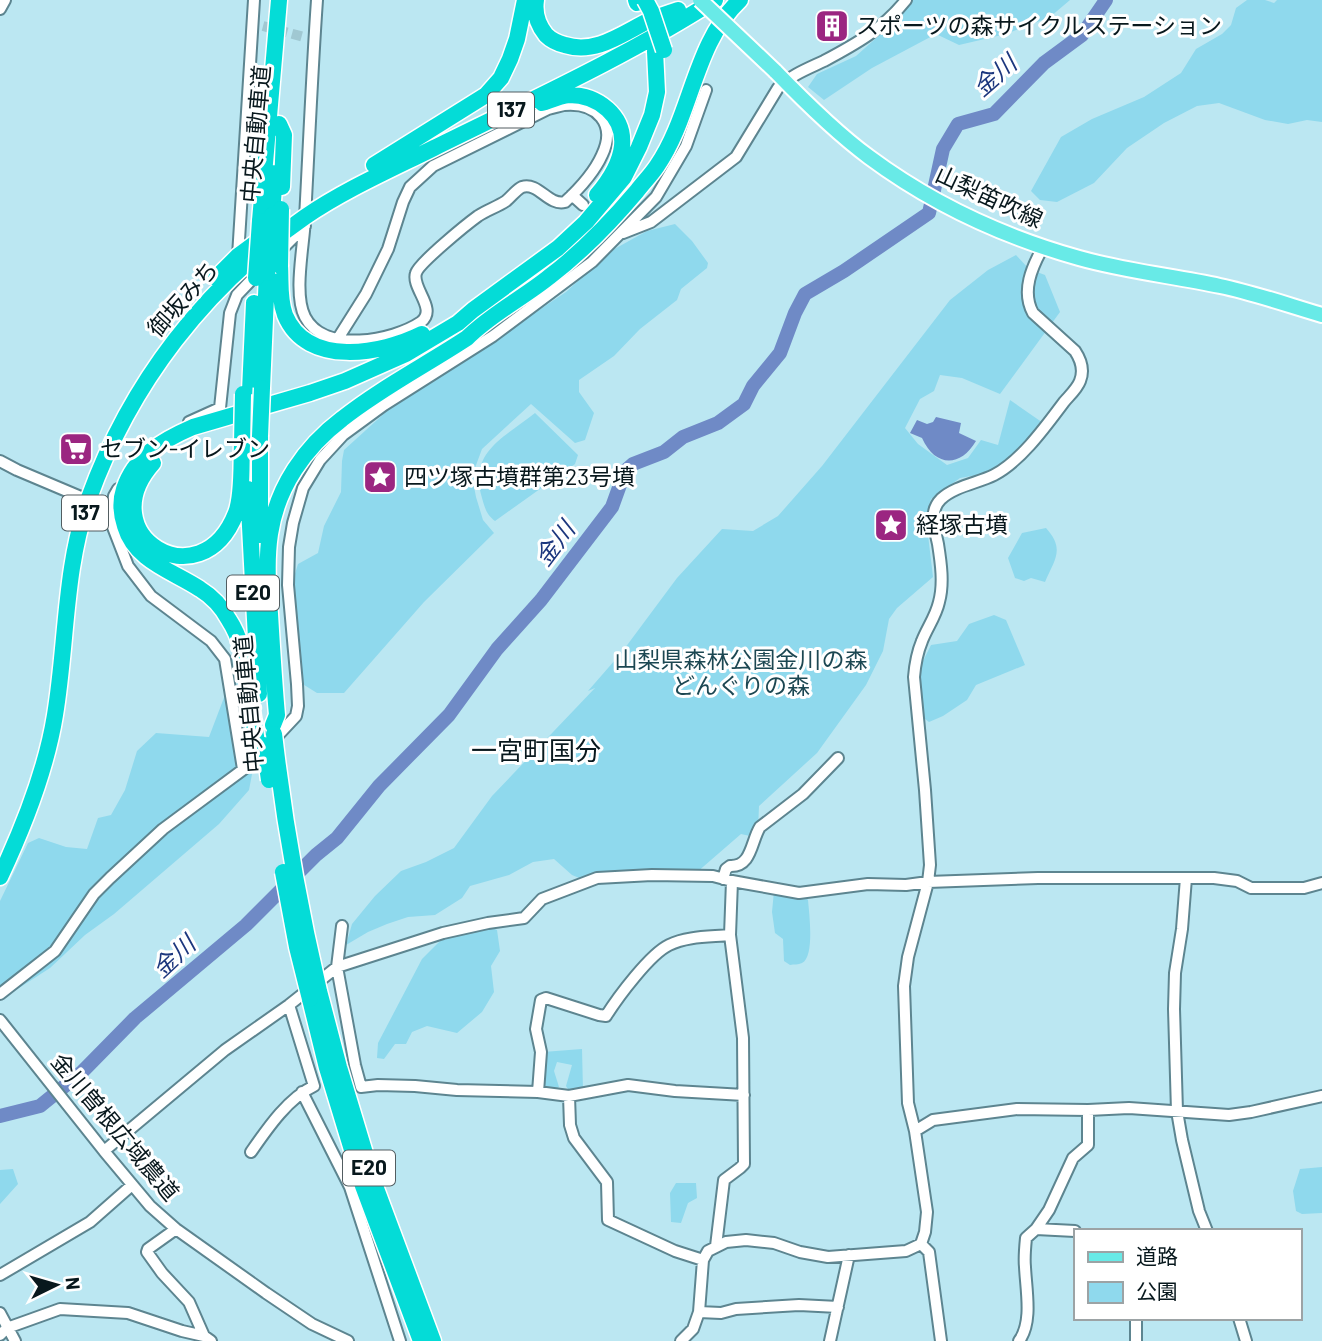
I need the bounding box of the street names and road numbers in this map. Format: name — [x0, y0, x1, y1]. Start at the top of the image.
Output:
street label: 中央自動車道 — [235, 64, 275, 204]
road number: 137 — [488, 92, 534, 128]
street label: 山梨笛吹線 — [931, 159, 1047, 233]
street label: 御坂みち — [141, 255, 223, 342]
road number: 137 — [62, 496, 108, 530]
road number: E20 — [227, 576, 279, 610]
street label: 中央自動車道 — [228, 634, 268, 774]
street label: 金川曽根広域農道 — [46, 1047, 186, 1206]
road number: E20 — [343, 1150, 395, 1186]

